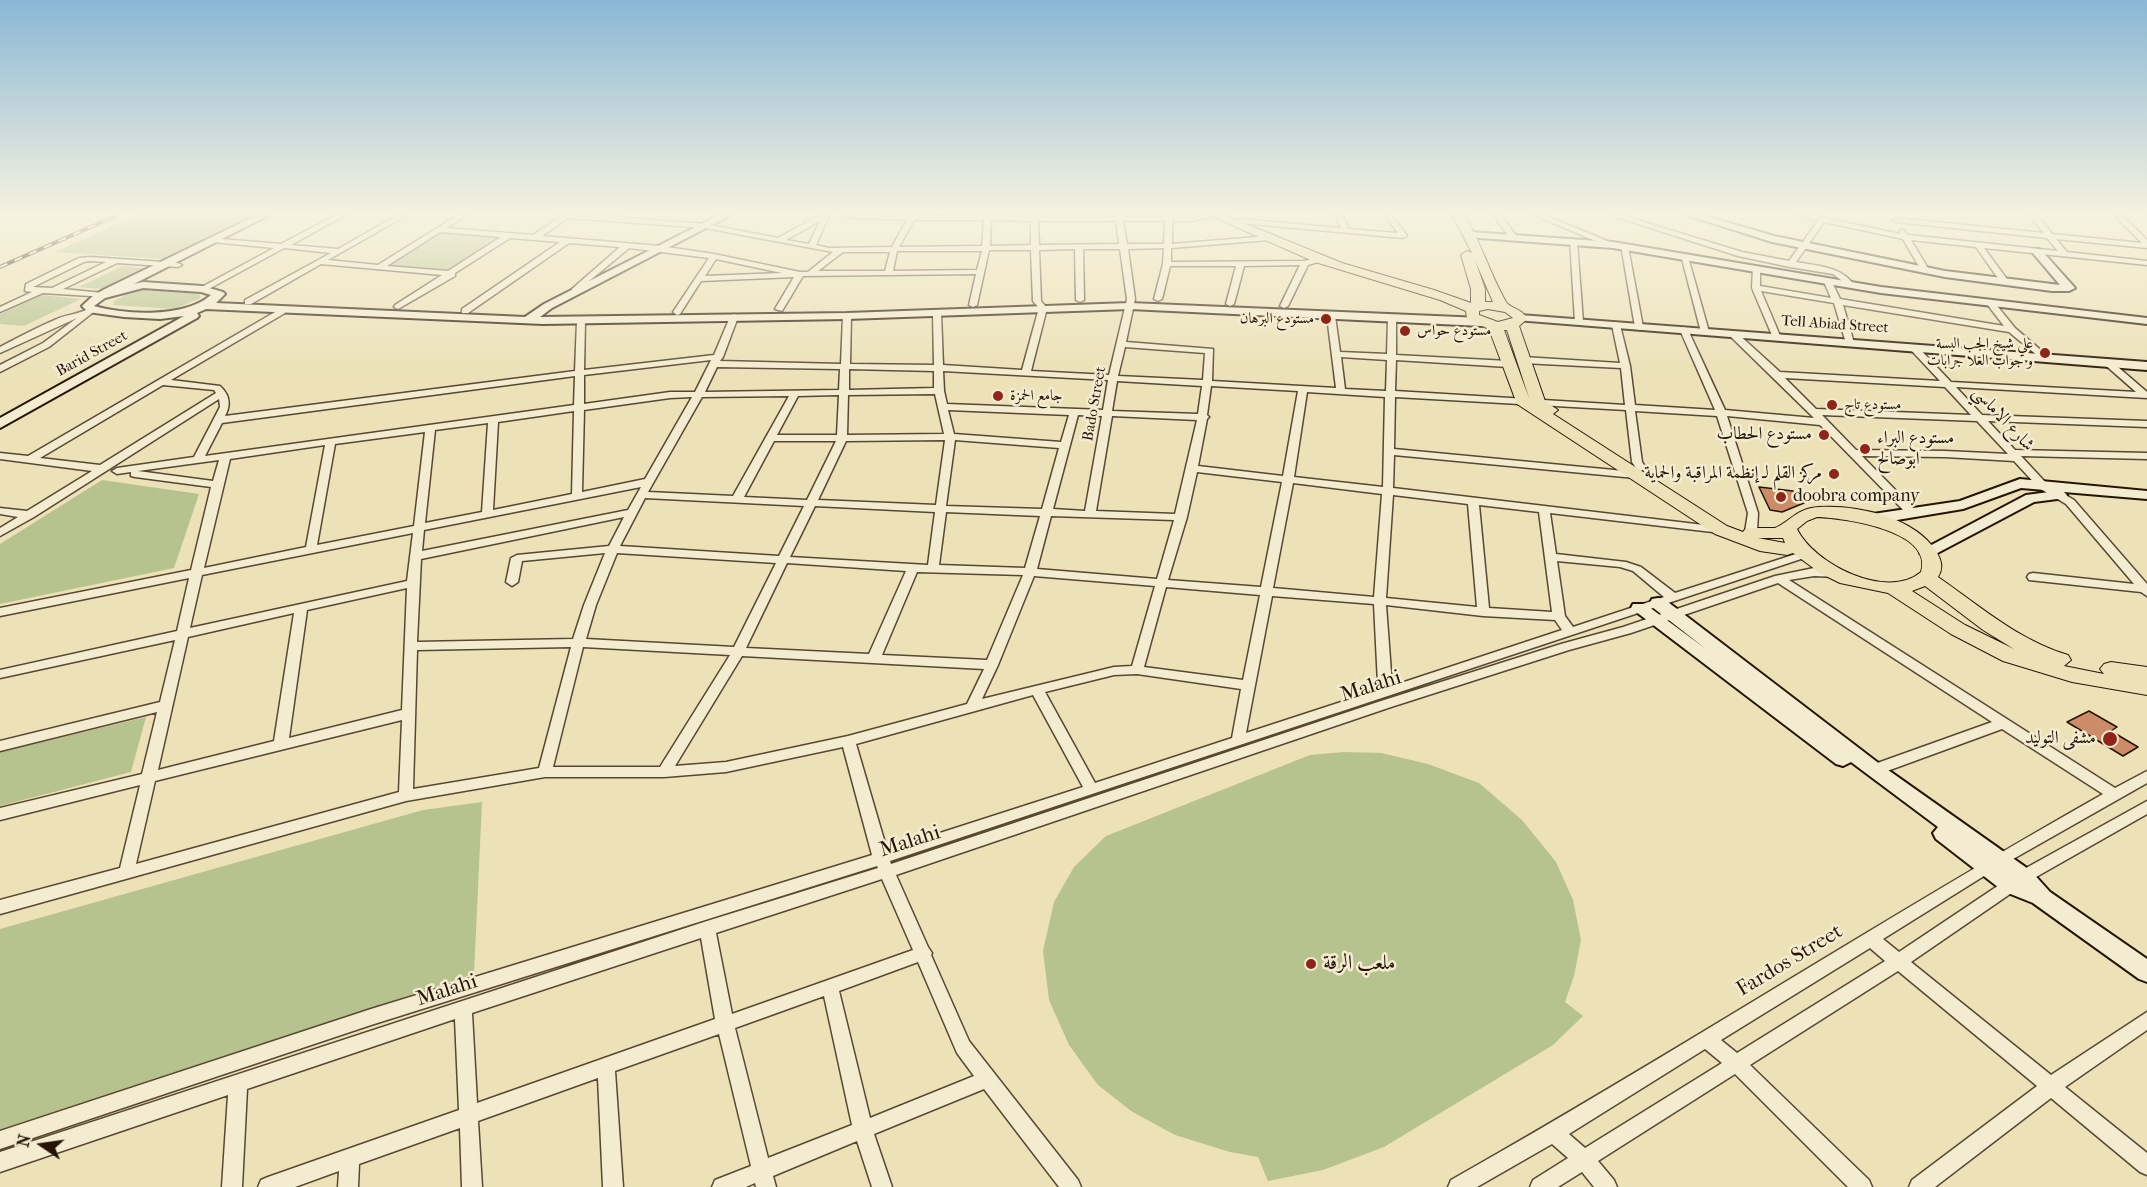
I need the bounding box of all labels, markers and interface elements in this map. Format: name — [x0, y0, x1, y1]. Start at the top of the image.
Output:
place label: مستودع البرهان — [1240, 310, 1314, 328]
marker: مستودع البرهان — [1319, 312, 1333, 326]
street label: Tell Abiad Street — [1781, 312, 1889, 338]
place label: مستودع حواس — [1417, 322, 1491, 340]
marker: مستودع حواس — [1398, 324, 1412, 338]
street label: Barid Street — [53, 327, 131, 381]
place label: علي شيخ الجب البسة و جواب العلا جرابات — [1927, 335, 2033, 370]
marker: علي شيخ الجب البسة و جواب العلا جرابات — [2038, 346, 2052, 360]
street label: Bado Street — [1080, 365, 1110, 443]
street label: شارع الاماسي — [1967, 382, 2039, 456]
place label: جامع الحمزة — [1010, 387, 1063, 405]
marker: جامع الحمزة — [991, 389, 1005, 403]
place label: مستودع تاج — [1844, 396, 1901, 414]
marker: مستودع تاج — [1825, 398, 1839, 412]
place label: مستودع الحطاب — [1717, 424, 1812, 446]
marker: مستودع الحطاب — [1817, 428, 1831, 442]
place label: مستودع البراء ابوصالح — [1877, 428, 1954, 470]
marker: مستودع البراء ابوصالح — [1858, 442, 1872, 456]
place label: مركز القلم لـ إنظمة المراقبة والحماية — [1644, 463, 1822, 485]
marker: مركز القلم لـ إنظمة المراقبة والحماية — [1827, 467, 1841, 481]
place label: doobra company — [1793, 486, 1920, 508]
marker: doobra company — [1774, 490, 1788, 504]
street label: Malahi — [1337, 665, 1405, 709]
place label: مشفى التوليد — [2025, 728, 2096, 750]
marker: مشفى التوليد — [2101, 730, 2119, 748]
street label: Malahi — [876, 820, 944, 864]
street label: Fardos Street — [1732, 919, 1848, 1003]
place label: ملعب الرقة — [1323, 951, 1395, 977]
marker: ملعب الرقة — [1304, 957, 1318, 971]
street label: Malahi — [413, 969, 481, 1013]
north arrow — [12, 1115, 72, 1175]
text: N — [13, 1133, 35, 1149]

